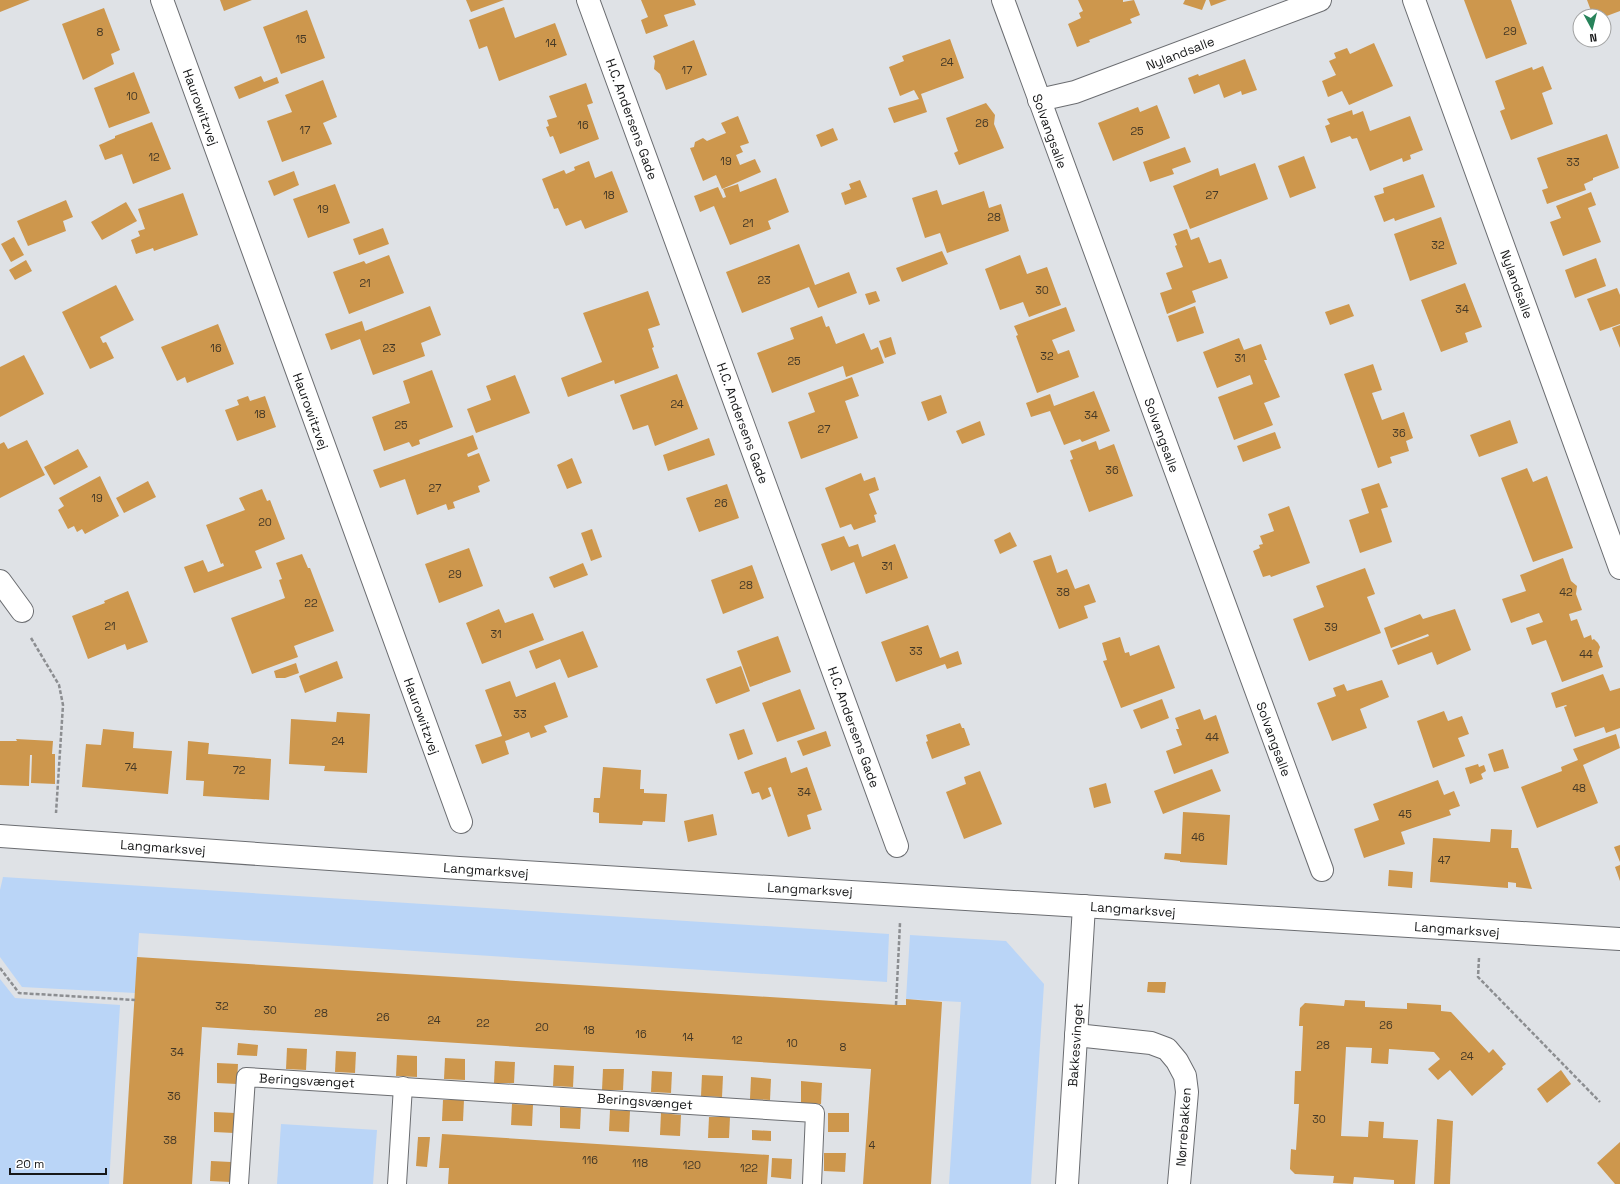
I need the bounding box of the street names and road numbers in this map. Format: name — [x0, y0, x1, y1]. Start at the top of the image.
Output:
street label: Nylandsalle — [1144, 33, 1217, 74]
street label: H.C. Andersens Gade — [602, 56, 661, 182]
street label: Haurowitzvej — [179, 66, 222, 148]
street label: Solvangsalle — [1028, 92, 1071, 171]
street label: Nylandsalle — [1496, 247, 1537, 321]
street label: H.C. Andersens Gade — [713, 360, 772, 486]
street label: Haurowitzvej — [289, 370, 332, 452]
street label: Solvangsalle — [1140, 396, 1183, 475]
street label: H.C. Andersens Gade — [824, 664, 883, 790]
street label: Haurowitzvej — [400, 675, 443, 757]
street label: Solvangsalle — [1252, 700, 1295, 779]
street label: Langmarksvej — [120, 836, 206, 859]
street label: Langmarksvej — [443, 859, 529, 882]
street label: Langmarksvej — [767, 879, 853, 900]
street label: Langmarksvej — [1090, 898, 1176, 921]
street label: Langmarksvej — [1414, 918, 1500, 941]
street label: Bakkesvinget — [1064, 1003, 1087, 1088]
street label: Beringsvænget — [259, 1070, 355, 1091]
street label: Nørrebakken — [1172, 1087, 1195, 1167]
street label: Beringsvænget — [597, 1090, 693, 1113]

